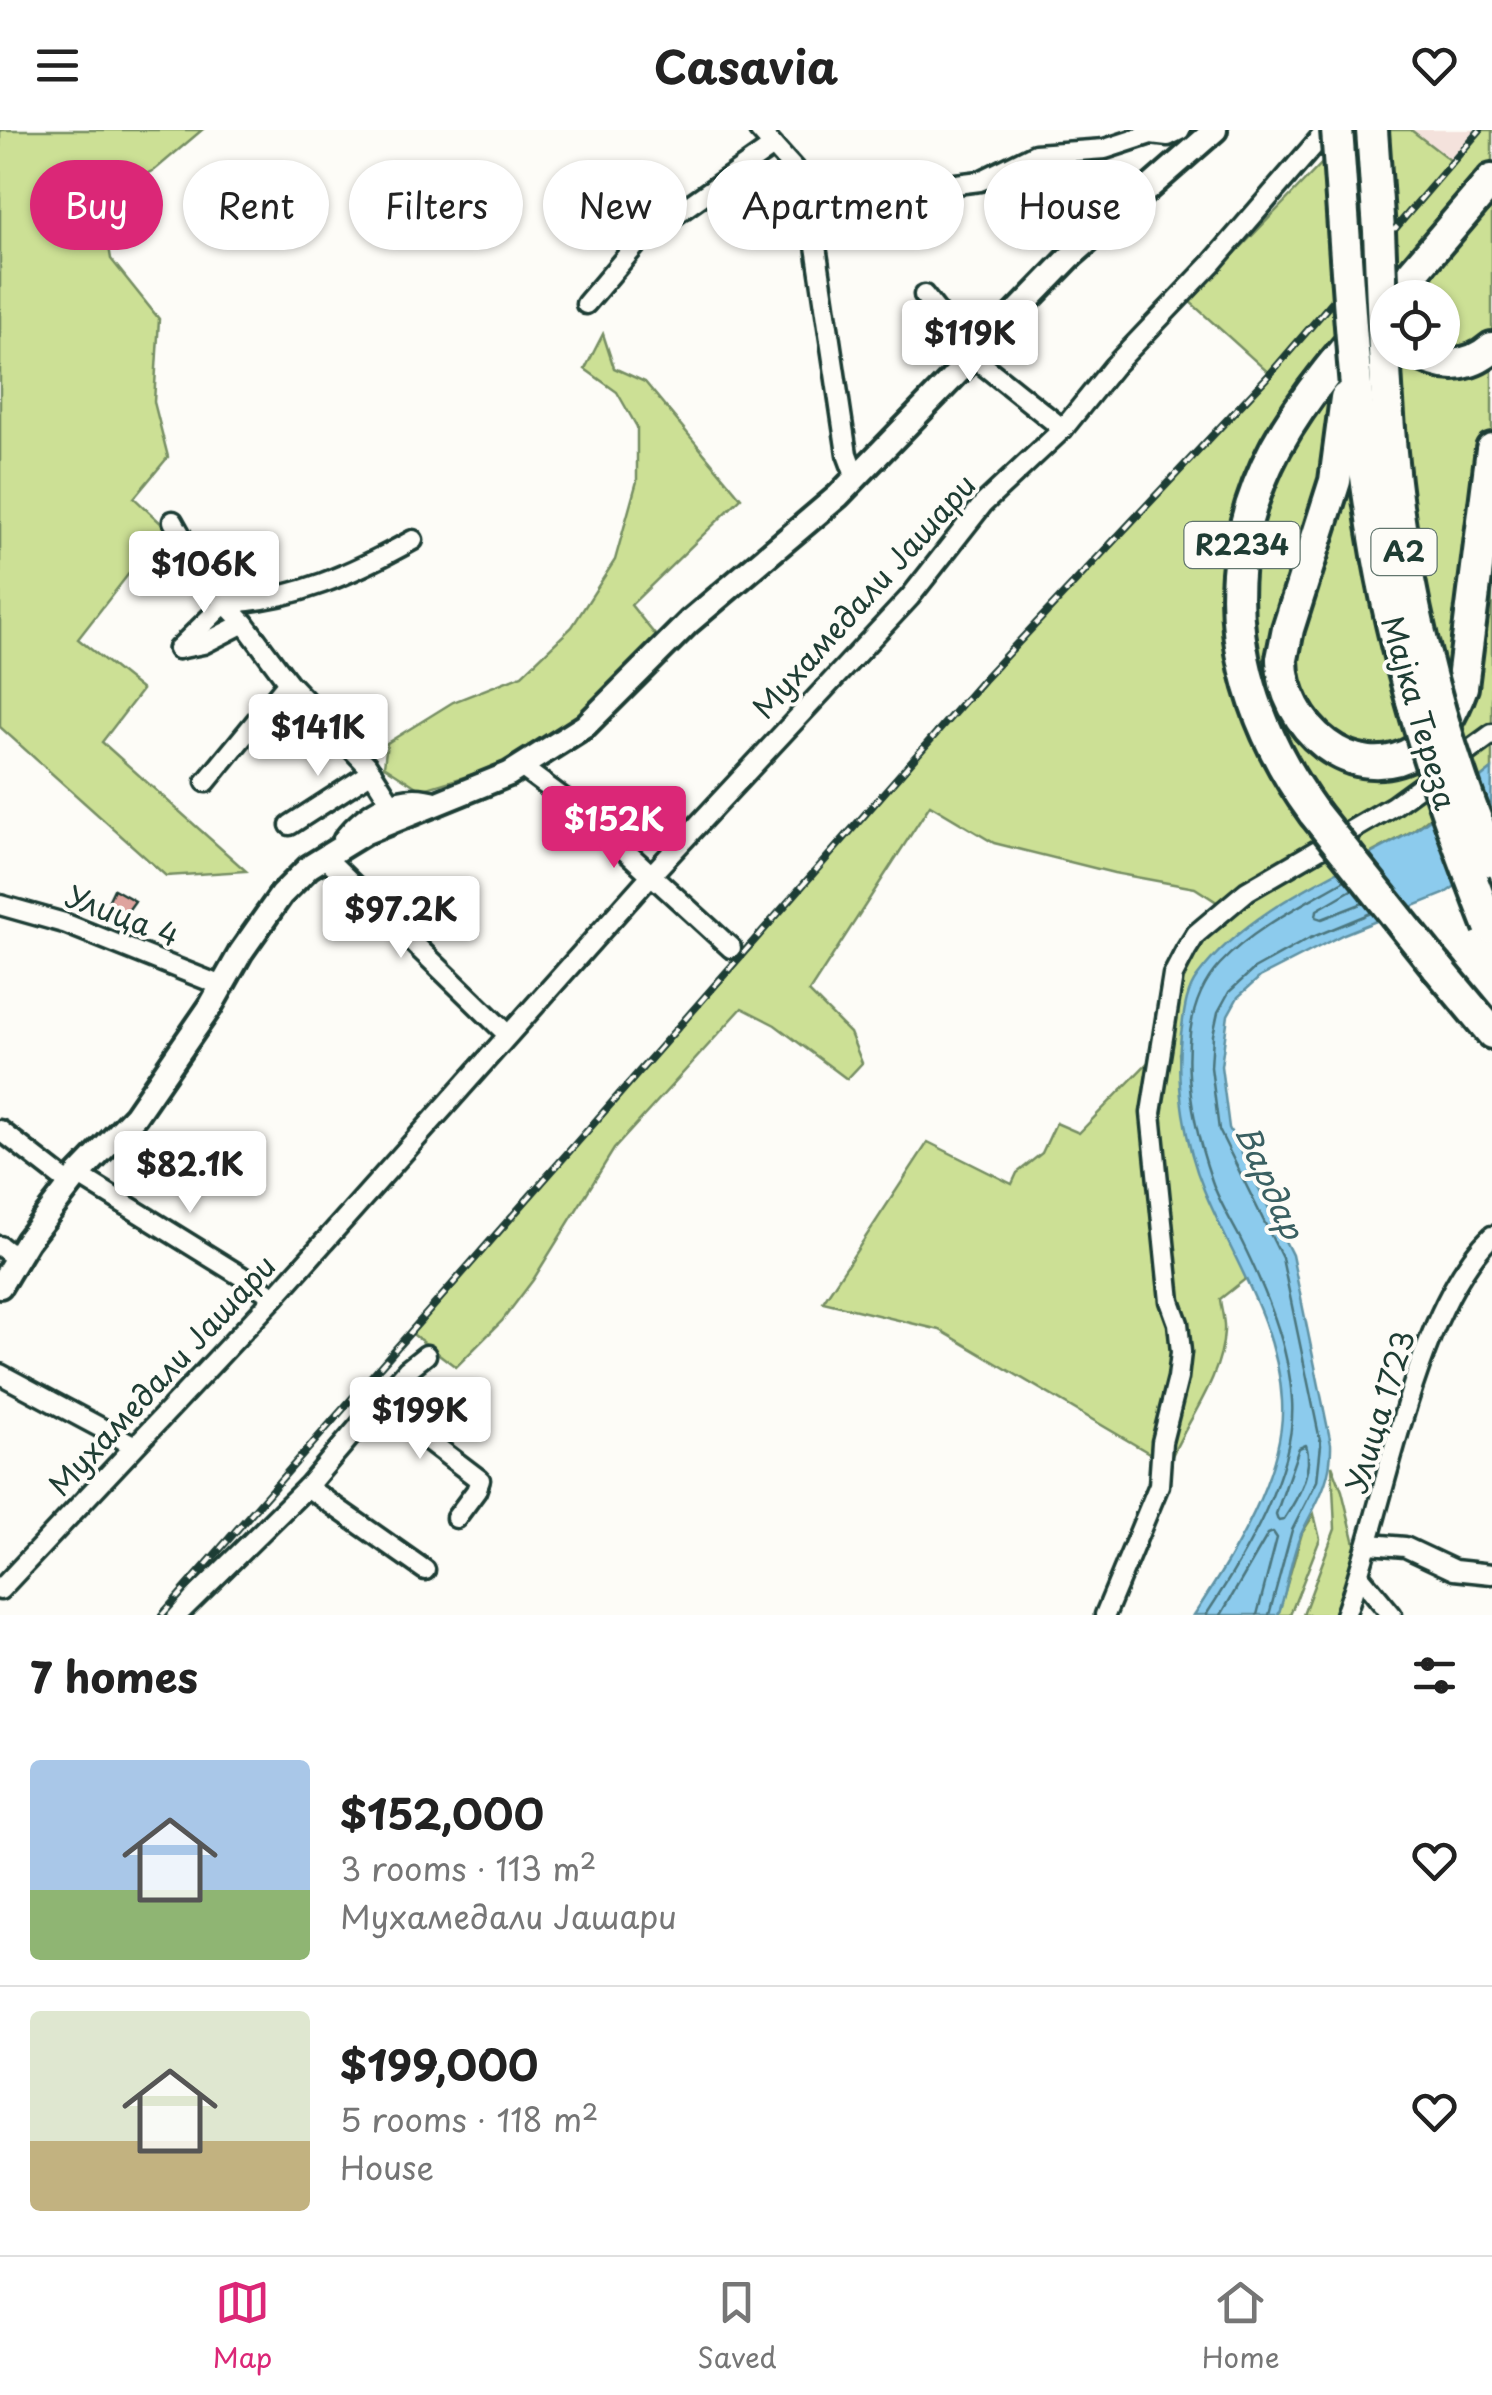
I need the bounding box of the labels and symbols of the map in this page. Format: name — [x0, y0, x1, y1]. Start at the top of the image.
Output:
pin: $119K — [900, 300, 1040, 385]
street label: Мухамедали Јашари — [741, 463, 986, 728]
road number: R2234 — [1184, 522, 1300, 568]
road number: A2 — [1372, 529, 1436, 575]
pin: $106K — [134, 531, 274, 616]
street label: Мајка Тереза — [1371, 610, 1470, 815]
pin: $141K — [248, 694, 388, 779]
pin: $152K — [544, 786, 684, 871]
street label: Улица 4 — [60, 873, 186, 957]
pin: $97.2K — [320, 876, 482, 961]
water label: Вардар — [1224, 1116, 1318, 1247]
pin: $82.1K — [109, 1131, 271, 1216]
street label: Мухамедали Јашари — [37, 1243, 285, 1505]
street label: Улица 1723 — [1333, 1324, 1425, 1498]
pin: $199K — [350, 1377, 490, 1462]

